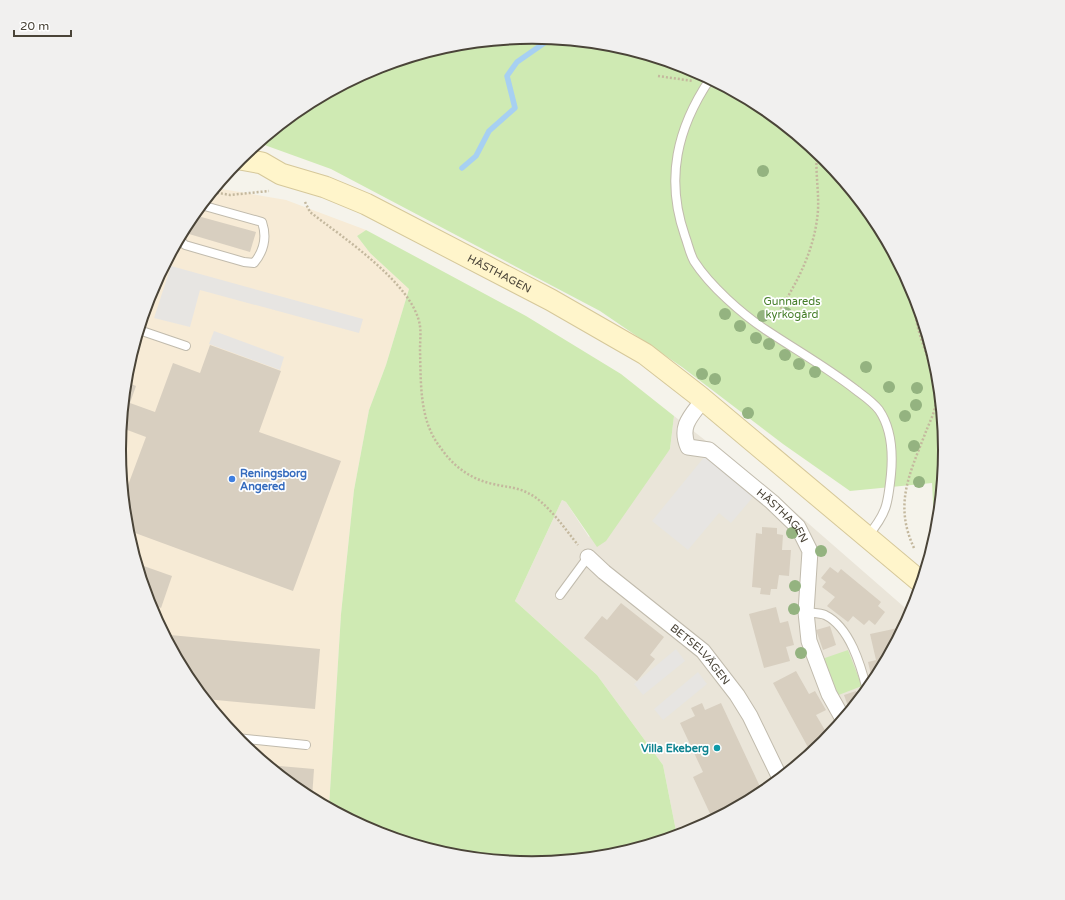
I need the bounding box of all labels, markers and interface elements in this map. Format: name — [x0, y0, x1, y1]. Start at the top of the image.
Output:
scale bar — [14, 12, 71, 38]
text: 20 m — [20, 19, 49, 33]
street label: HÄSTHAGEN — [465, 251, 534, 295]
park label: Gunnareds kyrkogård — [763, 295, 821, 321]
place label: Reningsborg Angered — [240, 467, 307, 494]
marker: Reningsborg Angered — [227, 474, 237, 484]
street label: HÄSTHAGEN — [754, 486, 811, 545]
street label: BETSELVÄGEN — [668, 621, 733, 687]
place label: Villa Ekeberg — [641, 742, 709, 756]
marker: Villa Ekeberg — [712, 743, 722, 753]

